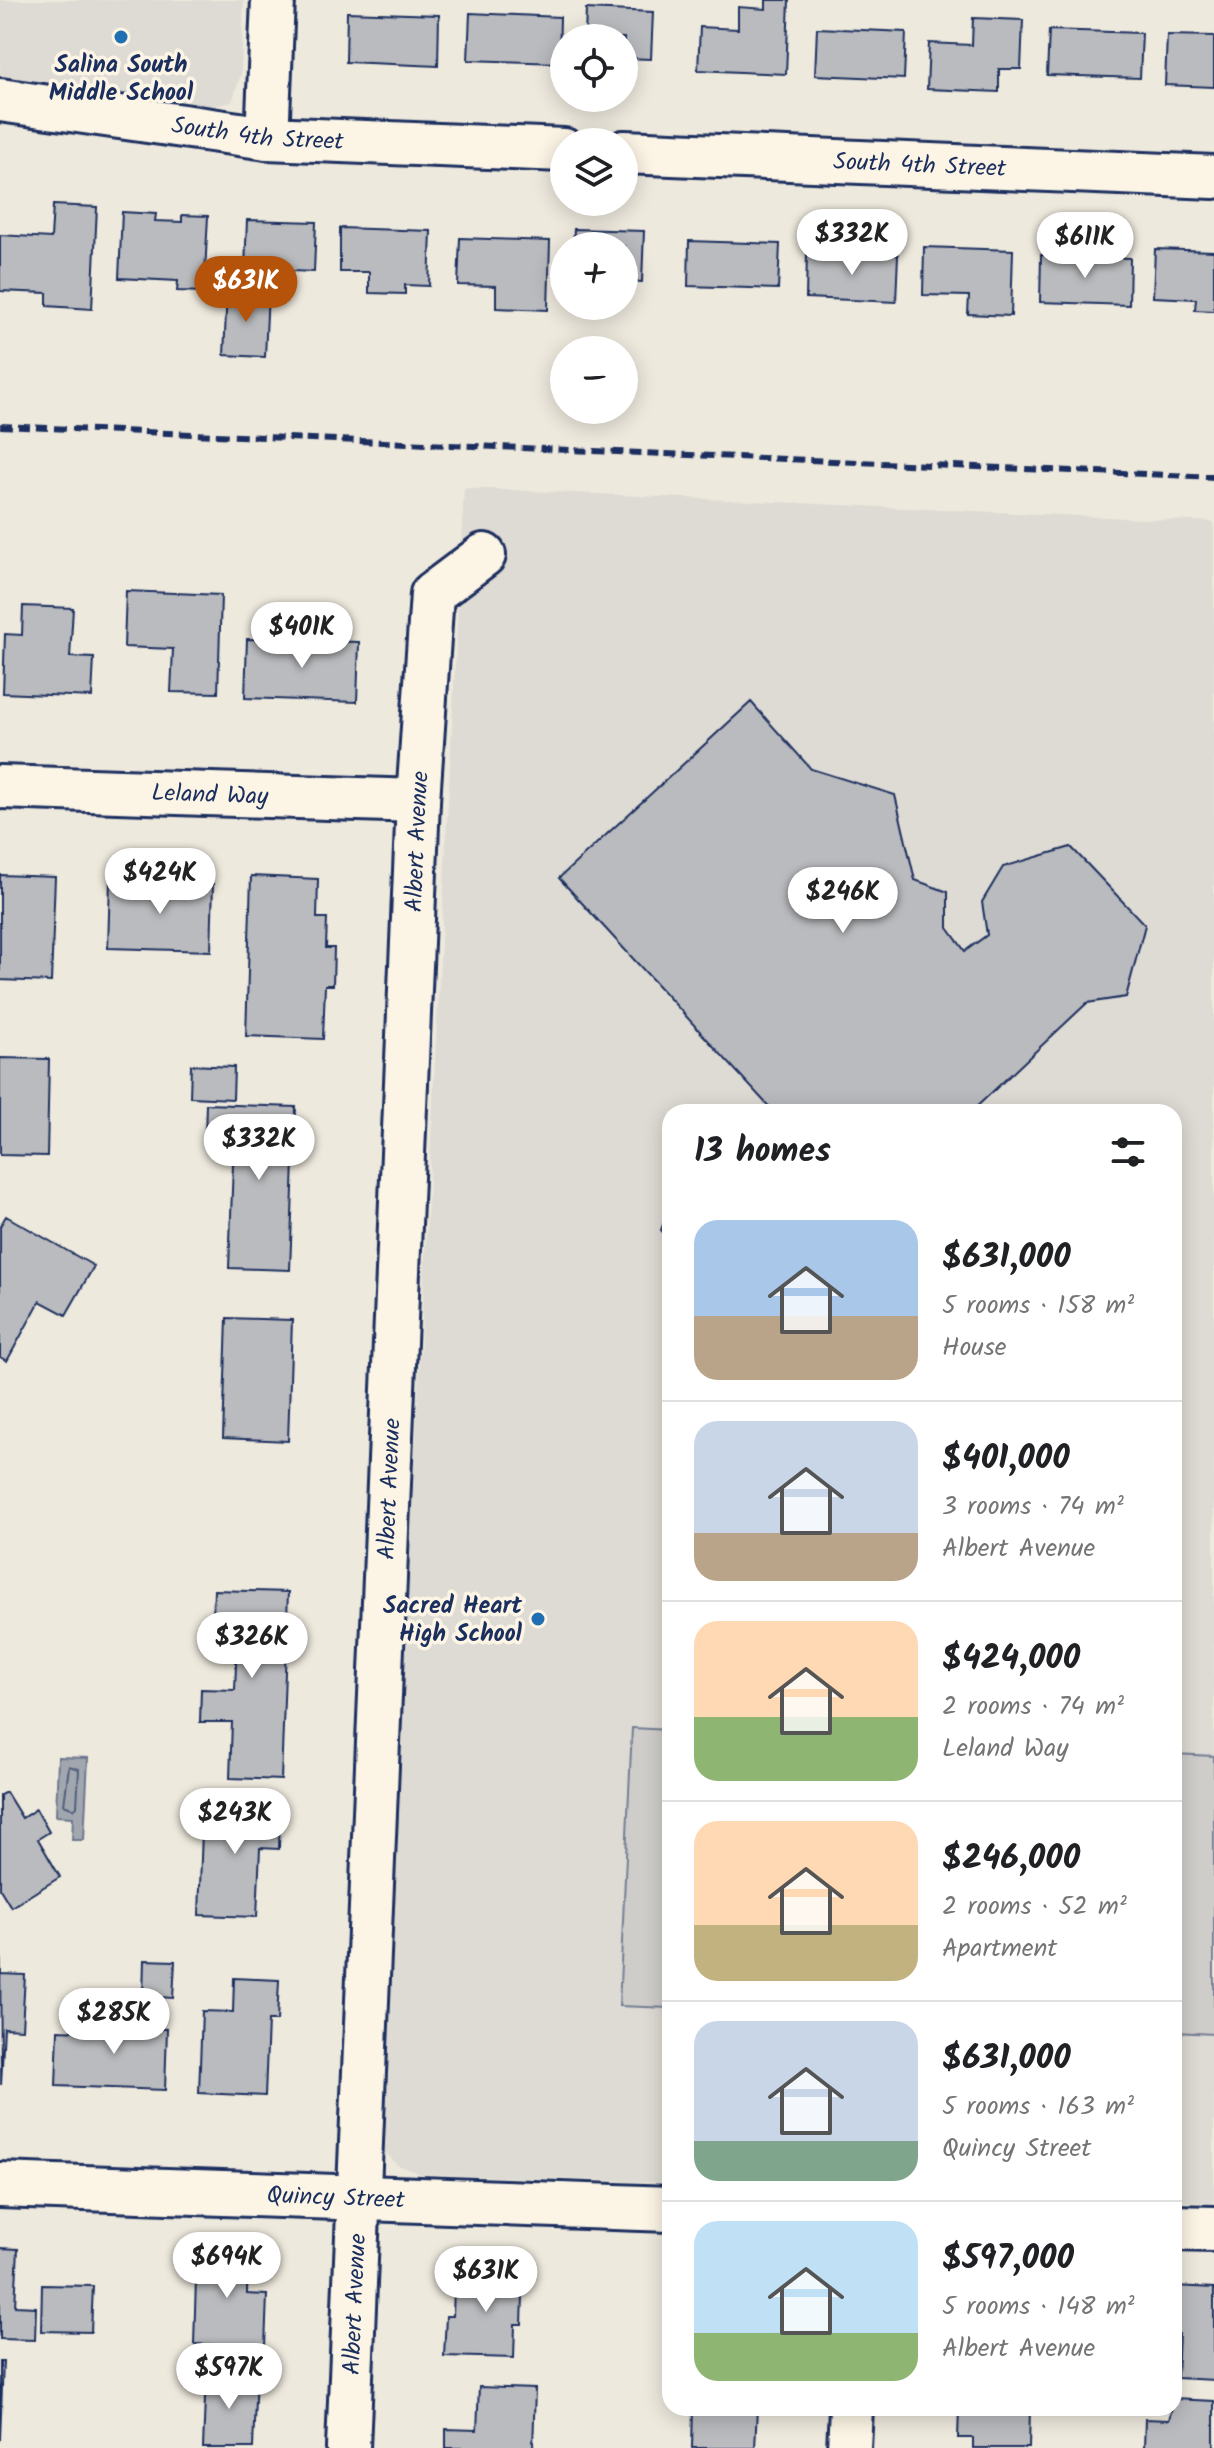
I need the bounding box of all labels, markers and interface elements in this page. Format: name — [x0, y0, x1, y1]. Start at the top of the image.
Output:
map controls — [550, 24, 638, 424]
button: locate — [550, 24, 638, 112]
marker: Salina South Middle School — [112, 28, 130, 46]
place label: Salina South Middle School — [49, 46, 194, 113]
street label: South 4th Street — [169, 107, 345, 162]
button: layers — [550, 128, 638, 216]
street label: South 4th Street — [832, 143, 1008, 189]
pin: $332K — [796, 209, 908, 277]
pin: $611K — [1029, 212, 1141, 280]
text: $332K — [815, 214, 889, 256]
text: $611K — [1055, 217, 1115, 259]
button: + — [550, 232, 638, 320]
pin: $631K — [190, 256, 302, 324]
text: $631K — [212, 261, 280, 303]
button: − — [550, 336, 638, 424]
pin: $401K — [246, 602, 358, 670]
text: $401K — [269, 607, 335, 649]
street label: Albert Avenue — [395, 769, 441, 913]
street label: Leland Way — [151, 774, 270, 817]
pin: $424K — [104, 848, 216, 916]
text: $424K — [123, 853, 197, 895]
pin: $246K — [787, 867, 899, 935]
text: $246K — [806, 872, 880, 914]
pin: $332K — [203, 1114, 315, 1182]
text: $332K — [222, 1119, 296, 1161]
text: 13 homes — [694, 1125, 831, 1179]
icon: filters — [1106, 1130, 1150, 1174]
text: $631,000 — [942, 1231, 1071, 1285]
icon: home — [758, 1252, 854, 1348]
text: 5 rooms · 158 m² — [942, 1285, 1134, 1327]
text: House — [942, 1327, 1006, 1369]
street label: Albert Avenue — [368, 1417, 413, 1560]
text: $401,000 — [942, 1432, 1070, 1486]
icon: home — [758, 1453, 854, 1549]
text: 3 rooms · 74 m² — [942, 1486, 1124, 1528]
text: Albert Avenue — [942, 1528, 1095, 1570]
place label: Sacred Heart High School — [383, 1587, 523, 1654]
marker: Sacred Heart High School — [529, 1610, 547, 1628]
pin: $326K — [196, 1612, 308, 1680]
text: $326K — [215, 1617, 289, 1659]
text: $424,000 — [942, 1632, 1080, 1686]
icon: home — [758, 1653, 854, 1749]
text: 2 rooms · 74 m² — [942, 1686, 1124, 1728]
text: Leland Way — [942, 1728, 1068, 1770]
pin: $243K — [179, 1788, 291, 1856]
text: $243K — [198, 1793, 272, 1835]
text: $246,000 — [942, 1832, 1080, 1886]
icon: home — [758, 1853, 854, 1949]
text: 2 rooms · 52 m² — [942, 1886, 1127, 1928]
text: Apartment — [942, 1928, 1057, 1970]
pin: $285K — [58, 1988, 170, 2056]
text: $285K — [77, 1993, 151, 2035]
text: $631,000 — [942, 2032, 1071, 2086]
icon: home — [758, 2053, 854, 2149]
text: 5 rooms · 163 m² — [942, 2086, 1134, 2128]
text: Quincy Street — [942, 2128, 1091, 2170]
street label: Quincy Street — [266, 2177, 406, 2221]
pin: $694K — [171, 2232, 283, 2300]
street label: Albert Avenue — [333, 2232, 378, 2376]
text: $597,000 — [942, 2232, 1074, 2286]
text: $694K — [191, 2237, 263, 2279]
pin: $631K — [430, 2246, 542, 2314]
text: $631K — [452, 2251, 520, 2293]
icon: home — [758, 2253, 854, 2349]
text: 5 rooms · 148 m² — [942, 2286, 1135, 2328]
text: Albert Avenue — [942, 2328, 1095, 2370]
pin: $597K — [173, 2343, 285, 2411]
text: $597K — [194, 2348, 264, 2390]

